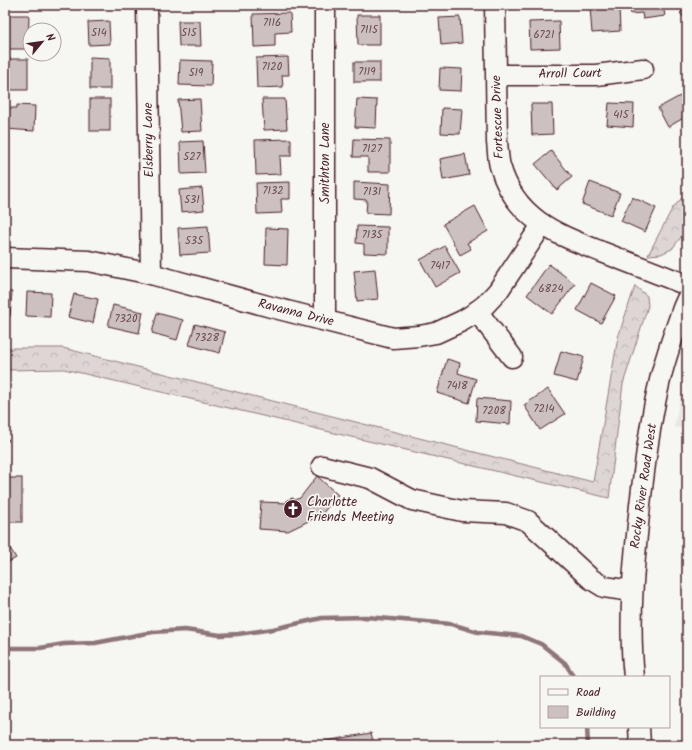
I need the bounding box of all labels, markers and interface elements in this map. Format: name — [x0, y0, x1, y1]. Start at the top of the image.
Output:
house number: 7116 — [263, 14, 281, 32]
house number: 7115 — [360, 21, 379, 39]
north arrow — [22, 22, 62, 62]
house number: 514 — [91, 24, 107, 42]
house number: 515 — [181, 24, 198, 42]
house number: 6721 — [533, 26, 555, 44]
text: N — [40, 30, 59, 45]
house number: 7120 — [262, 58, 283, 76]
house number: 7119 — [358, 63, 376, 81]
street label: Arroll Court — [538, 63, 603, 85]
house number: 519 — [189, 64, 204, 82]
street label: Fortescue Drive — [486, 75, 510, 159]
street label: Elsberry Lane — [138, 102, 160, 178]
house number: 415 — [613, 106, 630, 124]
street label: Smithton Lane — [315, 122, 336, 204]
house number: 7127 — [362, 140, 383, 158]
house number: 527 — [183, 148, 202, 166]
house number: 7132 — [262, 182, 284, 200]
house number: 7131 — [363, 183, 381, 201]
house number: 531 — [184, 191, 200, 209]
house number: 7135 — [362, 226, 383, 244]
house number: 535 — [185, 232, 204, 250]
house number: 7417 — [430, 257, 451, 275]
house number: 6824 — [538, 280, 564, 298]
street label: Ravanna Drive — [256, 293, 336, 333]
house number: 7320 — [114, 310, 138, 328]
house number: 7328 — [195, 329, 220, 347]
house number: 7418 — [446, 377, 468, 395]
house number: 7214 — [534, 400, 554, 418]
house number: 7208 — [482, 402, 506, 420]
street label: Rocky River Road West — [625, 421, 663, 550]
place label: Charlotte Friends Meeting — [307, 492, 394, 528]
church icon: Charlotte Friends Meeting — [282, 498, 304, 520]
legend — [540, 676, 670, 728]
text: Road — [576, 683, 601, 702]
text: Building — [576, 703, 616, 722]

